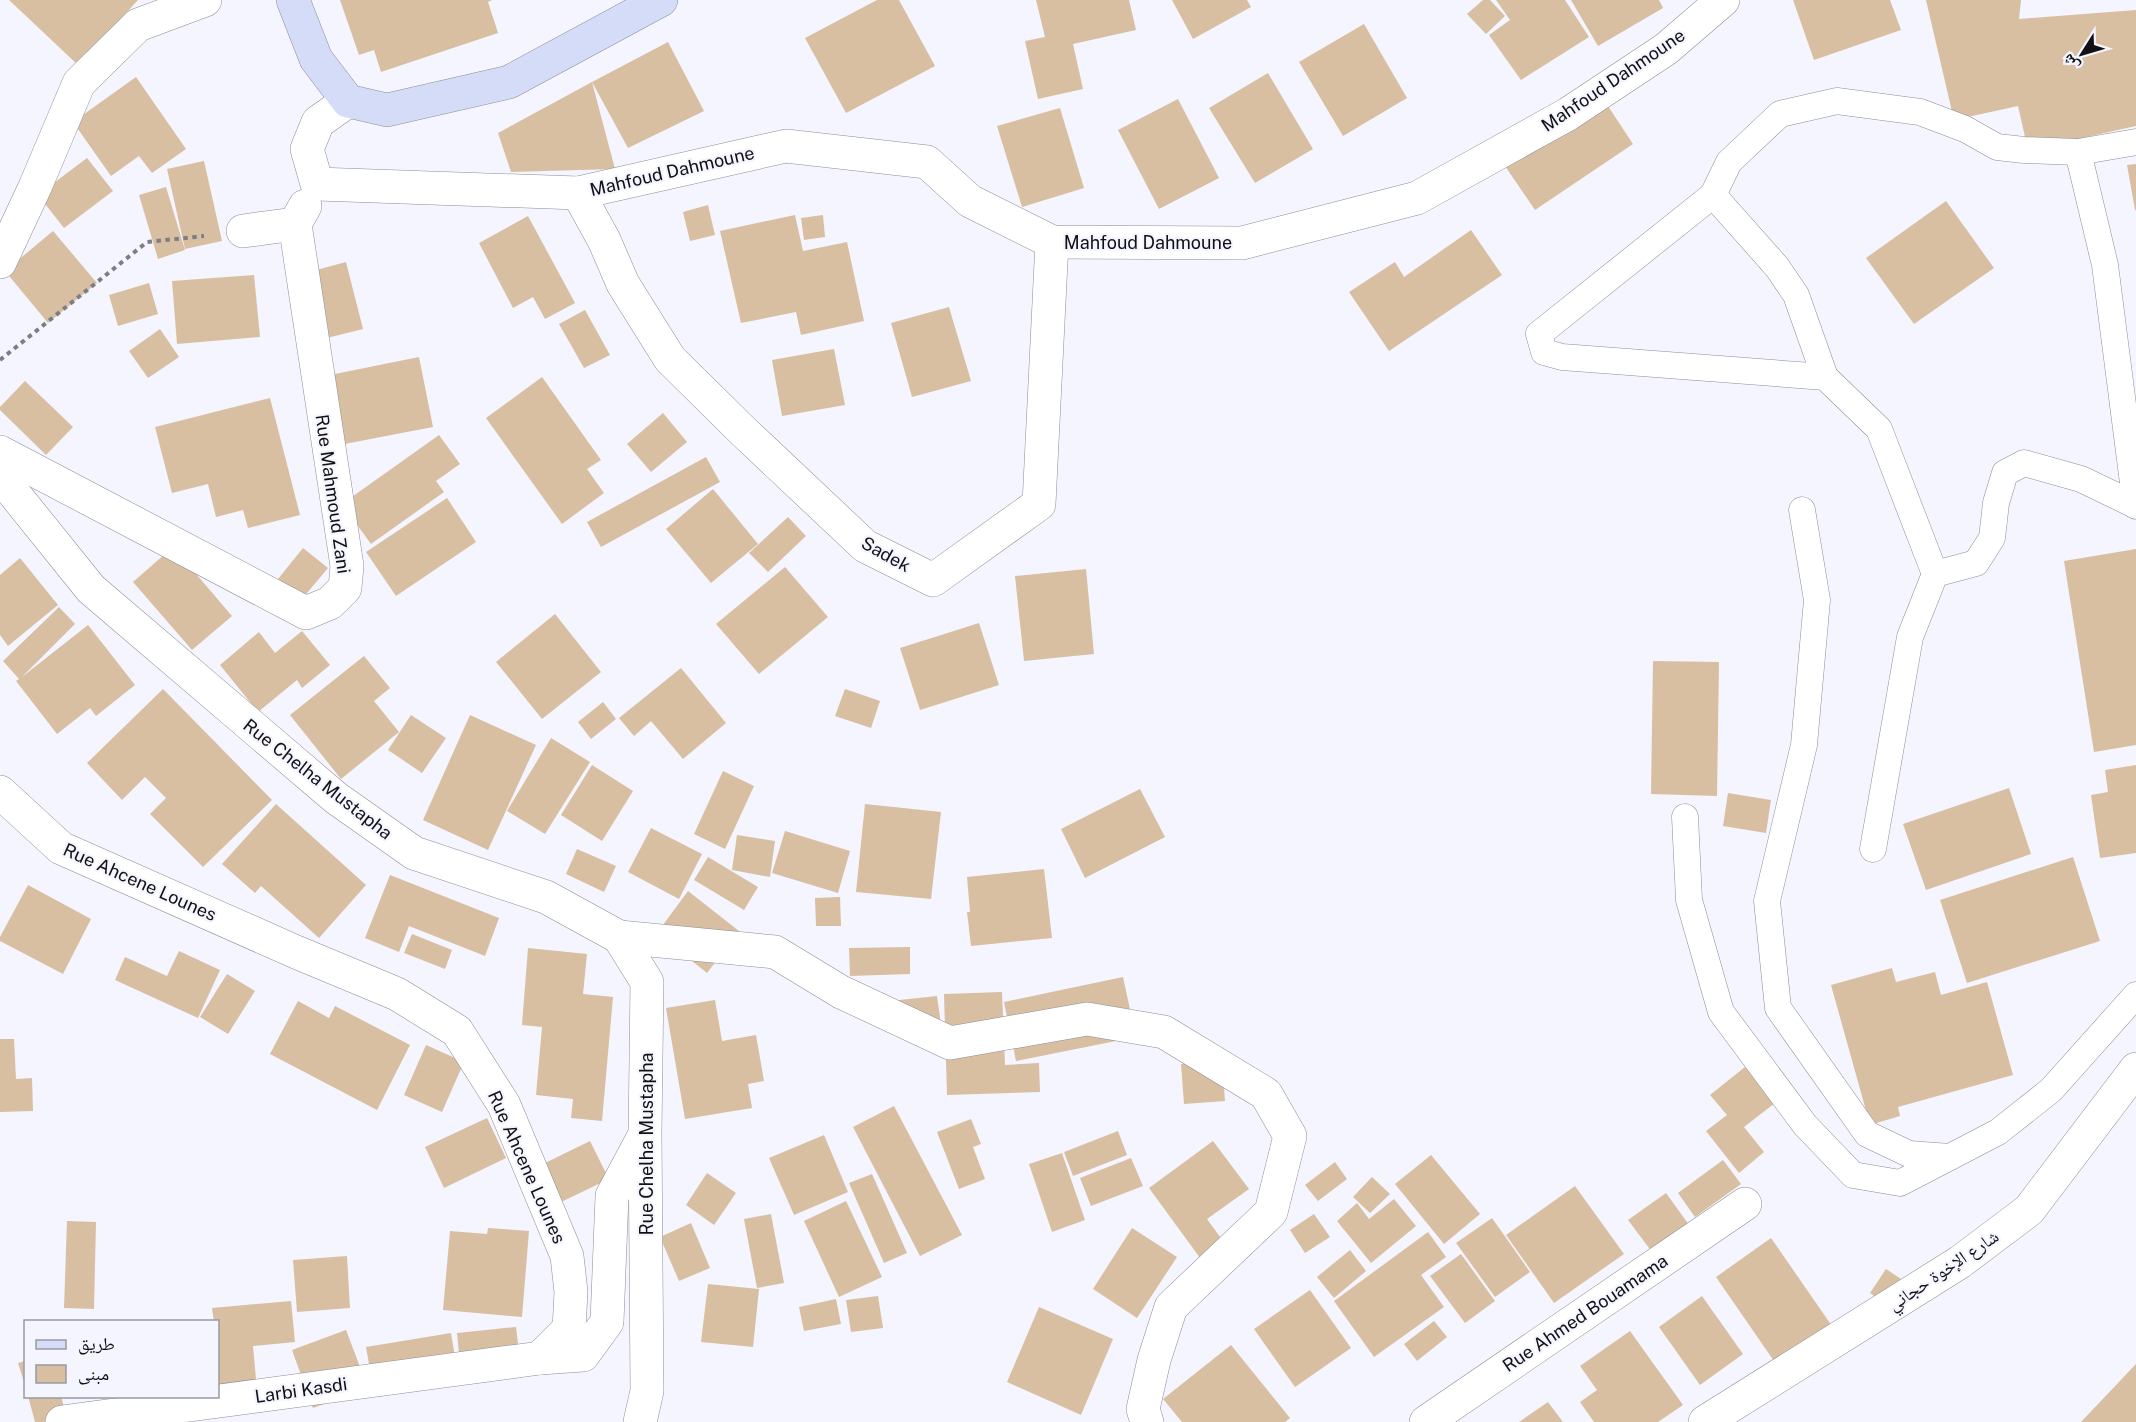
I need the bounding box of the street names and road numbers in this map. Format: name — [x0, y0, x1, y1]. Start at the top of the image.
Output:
street label: Mahfoud Dahmoune — [1537, 24, 1689, 136]
street label: Mahfoud Dahmoune — [588, 142, 756, 200]
street label: Mahfoud Dahmoune — [1064, 232, 1232, 253]
street label: Rue Mahmoud Zani — [311, 413, 355, 575]
street label: Sadek — [858, 532, 914, 576]
street label: Rue Chelha Mustapha — [239, 714, 397, 844]
street label: Rue Ahcene Lounes — [60, 839, 220, 925]
street label: Rue Chelha Mustapha — [636, 1052, 657, 1236]
street label: Rue Ahcene Lounes — [484, 1087, 570, 1247]
street label: شارع الإخوة حجاني — [1884, 1225, 2005, 1319]
street label: Rue Ahmed Bouamama — [1498, 1250, 1672, 1376]
street label: Larbi Kasdi — [253, 1373, 349, 1407]

